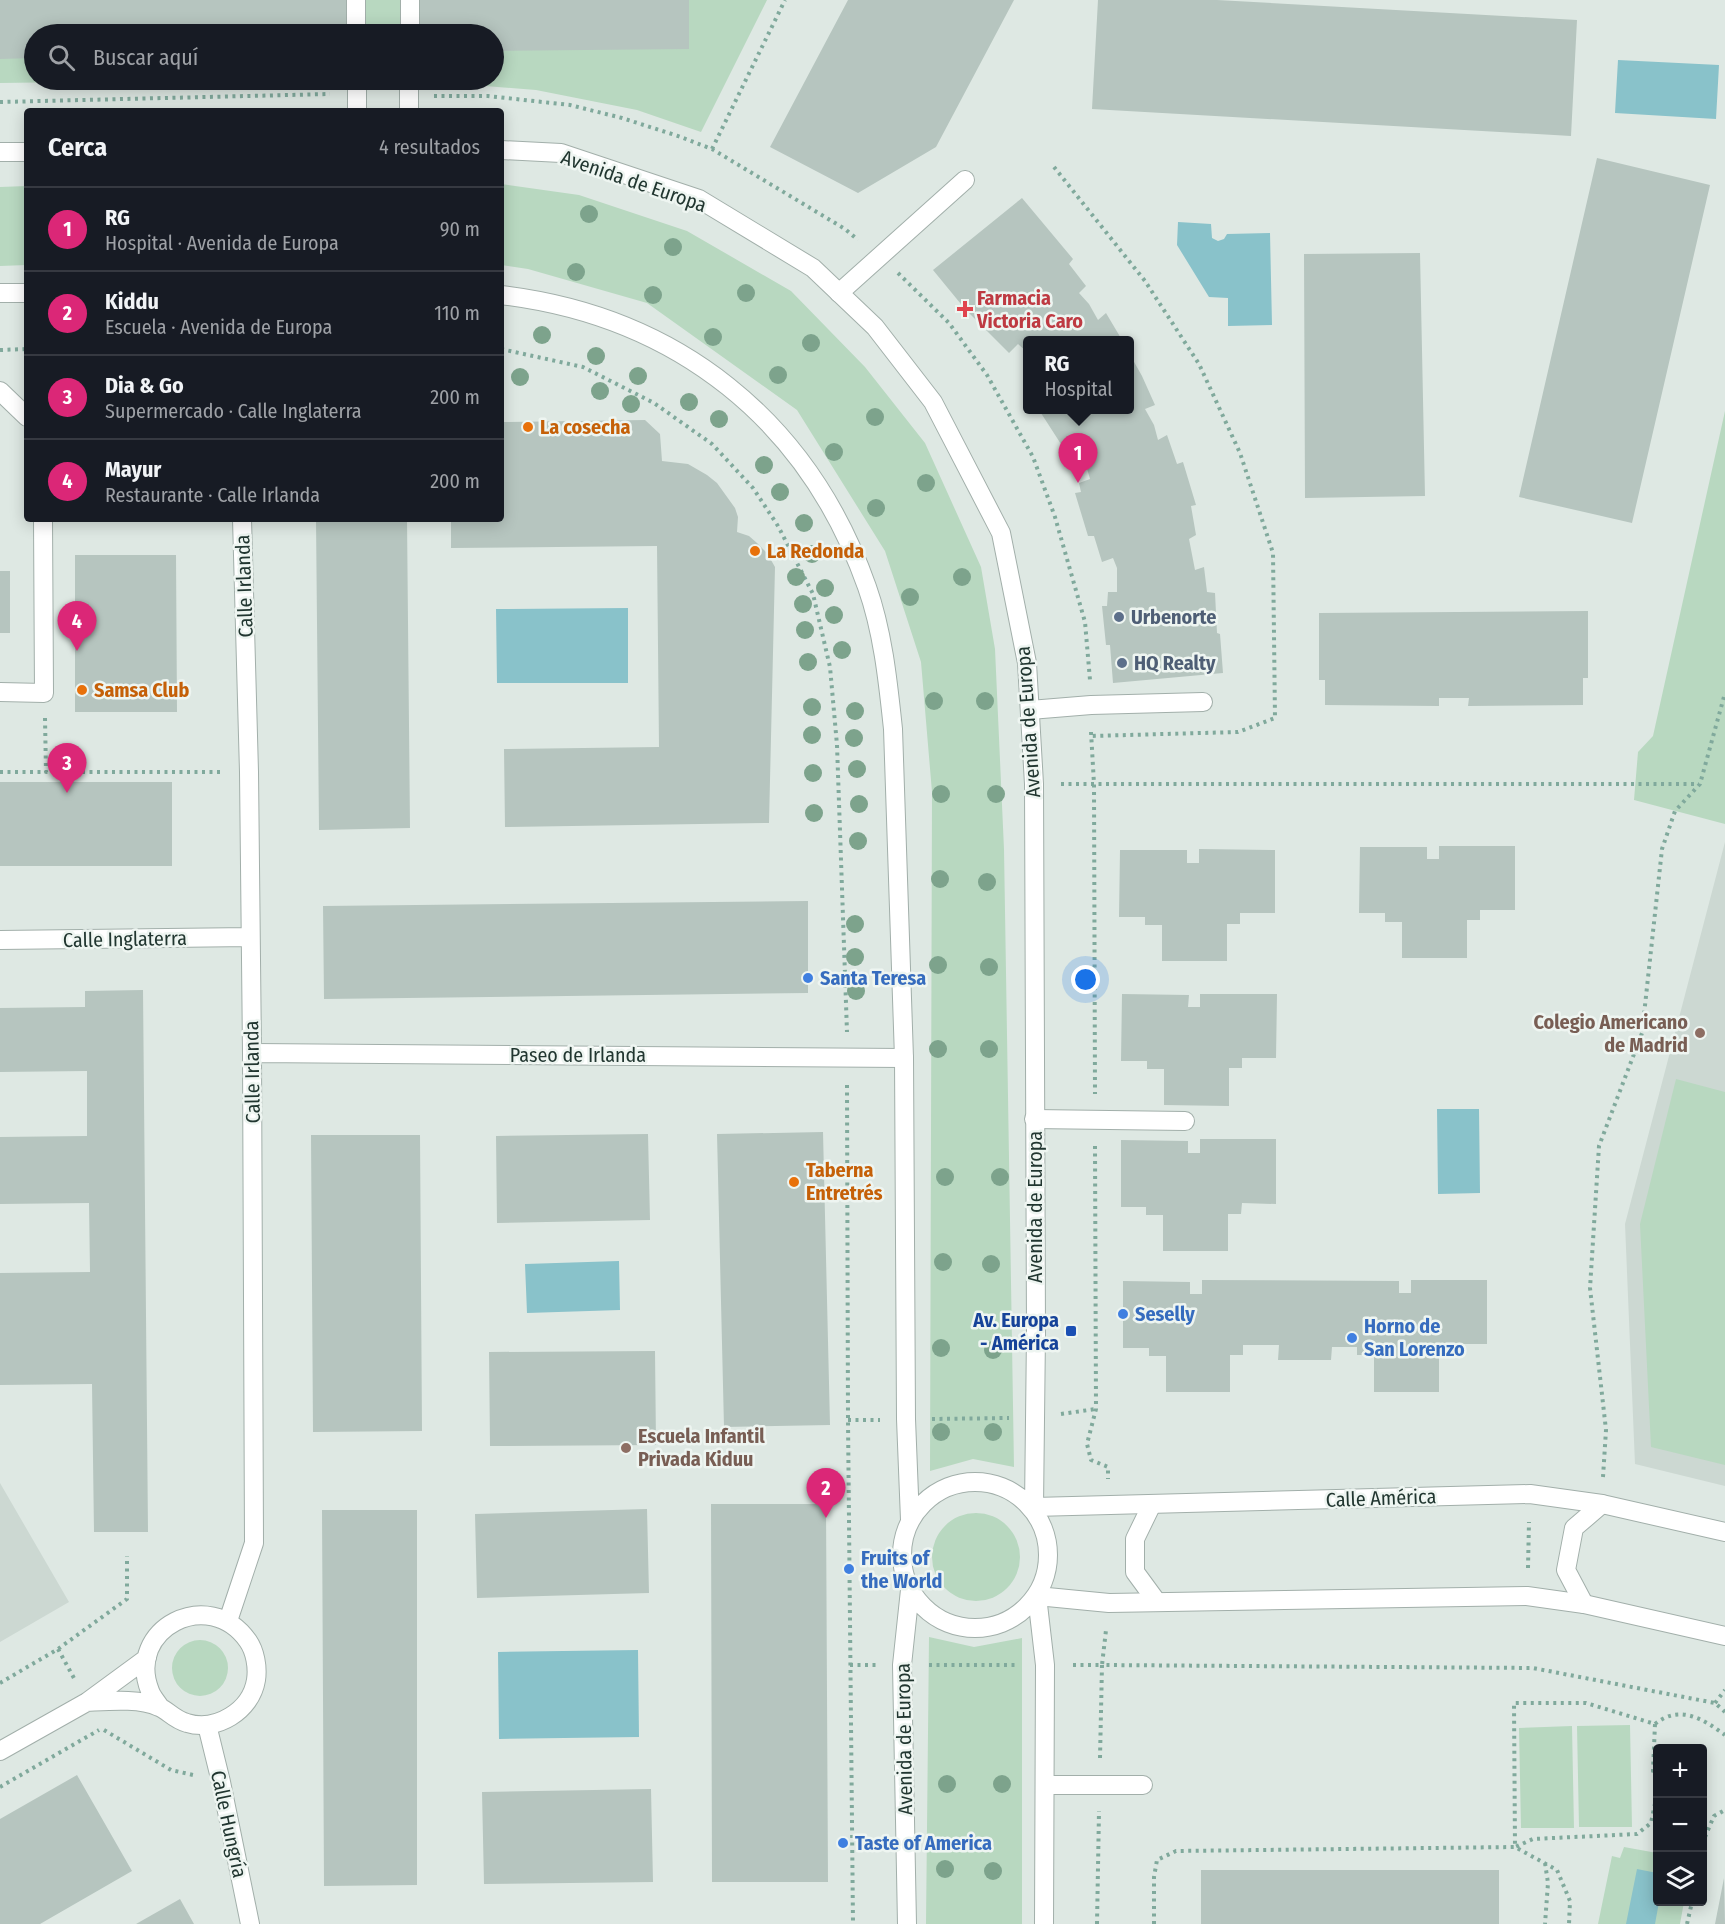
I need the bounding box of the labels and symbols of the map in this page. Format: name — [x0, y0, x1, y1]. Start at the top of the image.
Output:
street label: Avenida de Europa — [558, 145, 710, 217]
place label: Farmacia Victoria Caro — [976, 286, 1083, 333]
marker: Farmacia Victoria Caro — [958, 302, 972, 316]
place label: La cosecha — [540, 415, 630, 439]
marker: La cosecha — [521, 420, 535, 434]
pin: 1 — [1058, 434, 1098, 483]
street label: Calle Irlanda — [230, 534, 258, 638]
place label: La Redonda — [767, 539, 864, 563]
marker: La Redonda — [748, 544, 762, 558]
pin: 4 — [58, 602, 97, 651]
place label: Urbenorte — [1131, 605, 1216, 629]
marker: Urbenorte — [1112, 610, 1126, 624]
street label: Avenida de Europa — [1011, 645, 1045, 799]
place label: HQ Realty — [1134, 651, 1216, 675]
marker: HQ Realty — [1115, 656, 1129, 670]
place label: Samsa Club — [94, 678, 189, 702]
marker: Samsa Club — [75, 683, 89, 697]
pin: 3 — [48, 744, 86, 793]
street label: Calle Inglaterra — [63, 926, 187, 952]
your location — [1071, 965, 1100, 994]
place label: Santa Teresa — [820, 966, 926, 990]
marker: Santa Teresa — [801, 971, 815, 985]
place label: Colegio Americano de Madrid — [1533, 1010, 1688, 1057]
street label: Calle Irlanda — [239, 1020, 265, 1124]
marker: Colegio Americano de Madrid — [1693, 1026, 1707, 1040]
street label: Paseo de Irlanda — [510, 1043, 646, 1067]
street label: Avenida de Europa — [1023, 1131, 1047, 1283]
place label: Taberna Entretrés — [806, 1158, 883, 1205]
marker: Taberna Entretrés — [787, 1175, 801, 1189]
place label: Seselly — [1135, 1302, 1195, 1326]
marker: Seselly — [1116, 1307, 1130, 1321]
place label: Av. Europa - América — [972, 1308, 1059, 1355]
place label: Horno de San Lorenzo — [1364, 1314, 1465, 1361]
marker: Av. Europa - América — [1064, 1324, 1078, 1338]
marker: Horno de San Lorenzo — [1345, 1331, 1359, 1345]
place label: Escuela Infantil Privada Kiduu — [638, 1424, 765, 1471]
marker: Escuela Infantil Privada Kiduu — [619, 1441, 633, 1455]
pin: 2 — [806, 1468, 846, 1518]
street label: Calle América — [1325, 1484, 1437, 1512]
place label: Fruits of the World — [861, 1546, 942, 1593]
marker: Fruits of the World — [842, 1562, 856, 1576]
street label: Avenida de Europa — [891, 1663, 917, 1815]
street label: Calle Hungría — [206, 1768, 252, 1880]
place label: Taste of America — [855, 1831, 992, 1855]
marker: Taste of America — [836, 1836, 850, 1850]

